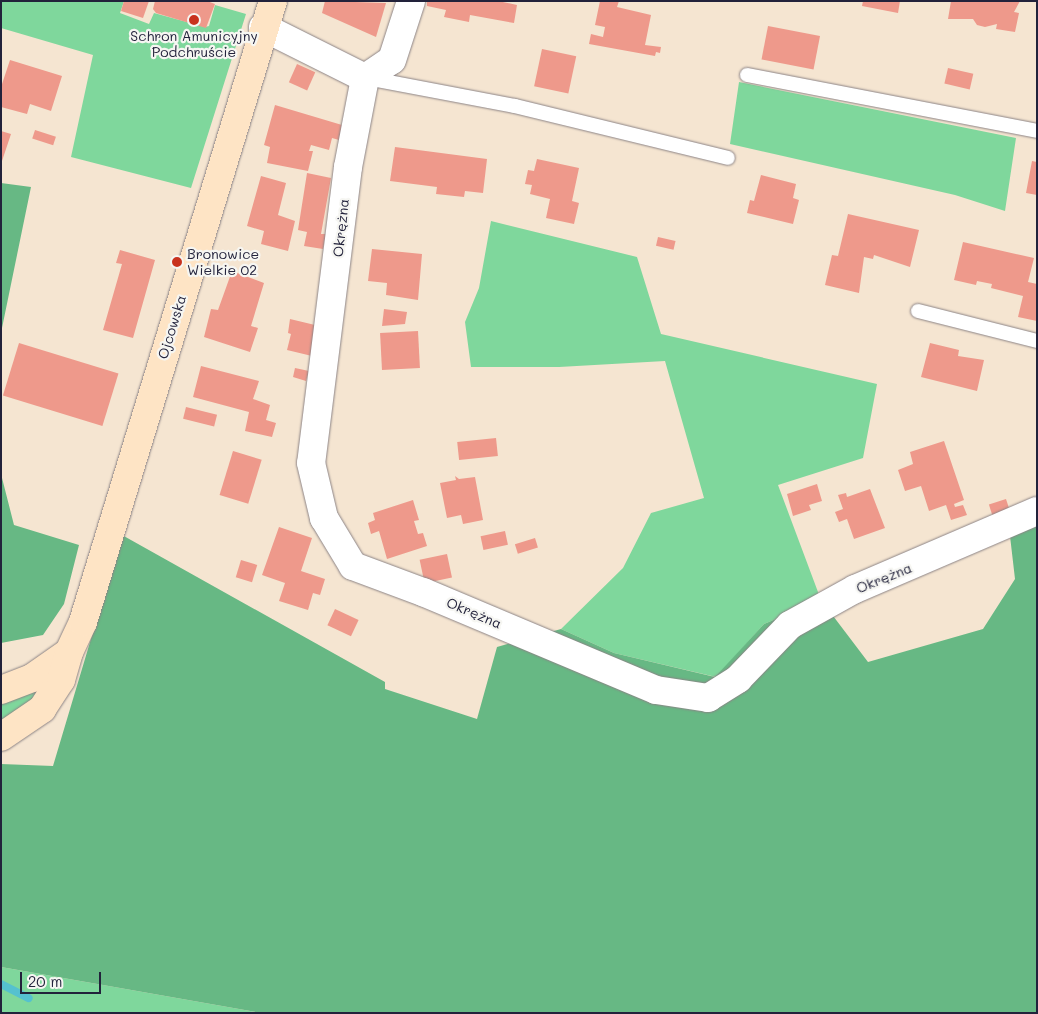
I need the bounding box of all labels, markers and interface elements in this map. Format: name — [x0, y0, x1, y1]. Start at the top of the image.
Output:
marker: Schron Amunicyjny Podchruście — [188, 14, 200, 26]
place label: Schron Amunicyjny Podchruście — [130, 28, 258, 60]
street label: Okrężna — [330, 198, 352, 258]
place label: Bronowice Wielkie 02 — [187, 246, 259, 278]
marker: Bronowice Wielkie 02 — [171, 256, 183, 268]
street label: Ojcowska — [154, 293, 190, 361]
street label: Okrężna — [854, 559, 914, 597]
street label: Okrężna — [444, 594, 504, 632]
scale bar — [22, 962, 104, 994]
text: 20 m — [28, 971, 62, 991]

